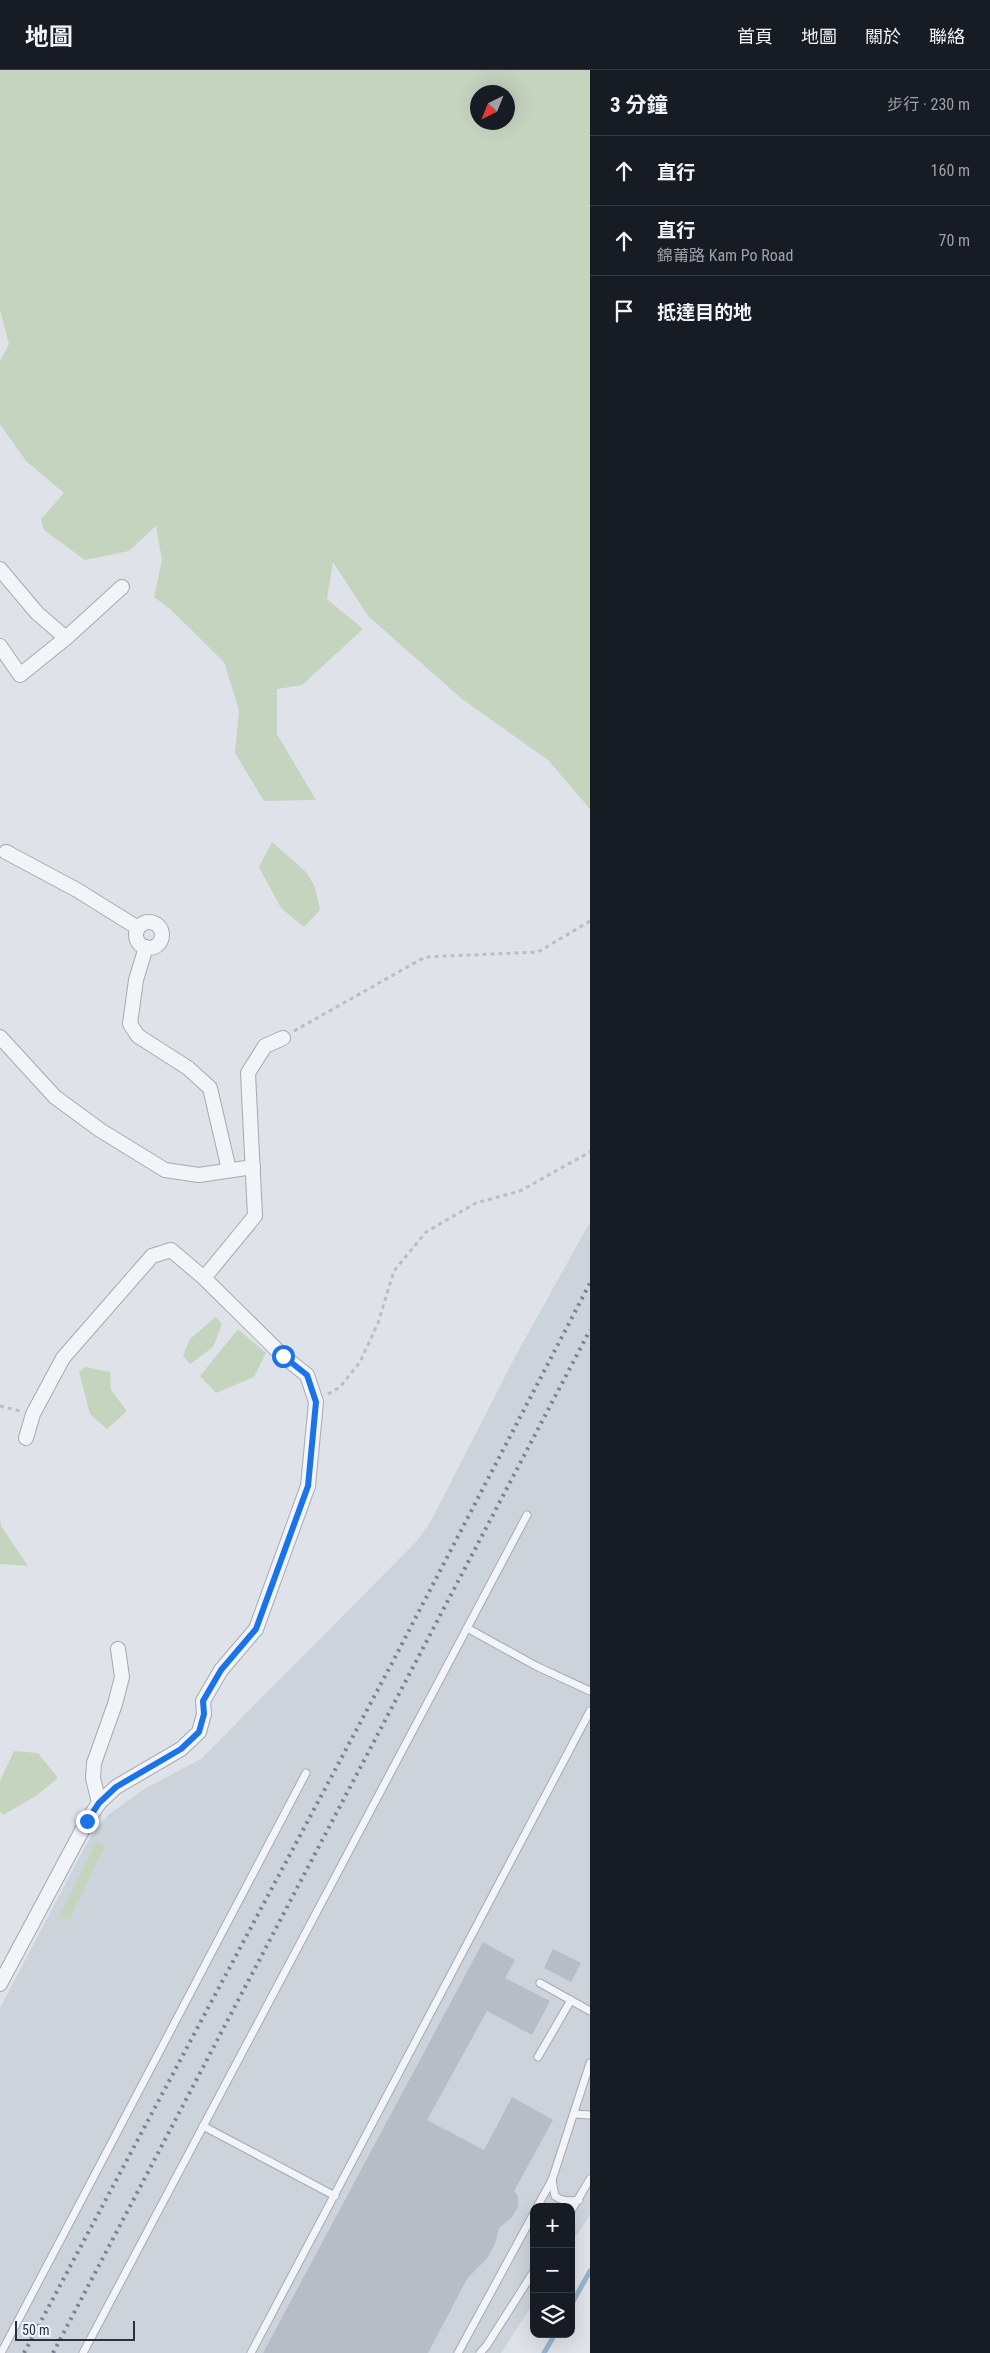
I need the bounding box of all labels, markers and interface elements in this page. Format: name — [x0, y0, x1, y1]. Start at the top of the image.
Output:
text: 地圖 — [25, 23, 73, 51]
text: 首頁 — [737, 26, 773, 47]
text: 地圖 — [801, 26, 837, 47]
text: 關於 — [865, 26, 901, 47]
text: 聯絡 — [929, 26, 965, 47]
north arrow — [470, 85, 515, 130]
text: 3 分鐘 — [610, 93, 667, 117]
text: 步行 · 230 m — [887, 95, 970, 114]
icon: ahead — [610, 157, 638, 185]
text: 直行 — [657, 161, 695, 184]
text: 160 m — [931, 161, 970, 180]
text: 直行 — [657, 219, 695, 242]
icon: ahead — [610, 227, 638, 255]
text: 70 m — [938, 231, 970, 250]
text: 錦莆路 Kam Po Road — [657, 246, 793, 265]
icon: arrive — [610, 297, 638, 325]
text: 抵達目的地 — [657, 301, 752, 324]
route start — [272, 1345, 295, 1368]
route end — [76, 1810, 99, 1833]
map controls — [530, 2203, 575, 2338]
button: + — [530, 2203, 575, 2248]
button: − — [530, 2248, 575, 2293]
button: layers — [530, 2293, 575, 2338]
scale bar — [15, 2318, 135, 2341]
text: 50 m — [22, 2322, 50, 2338]

